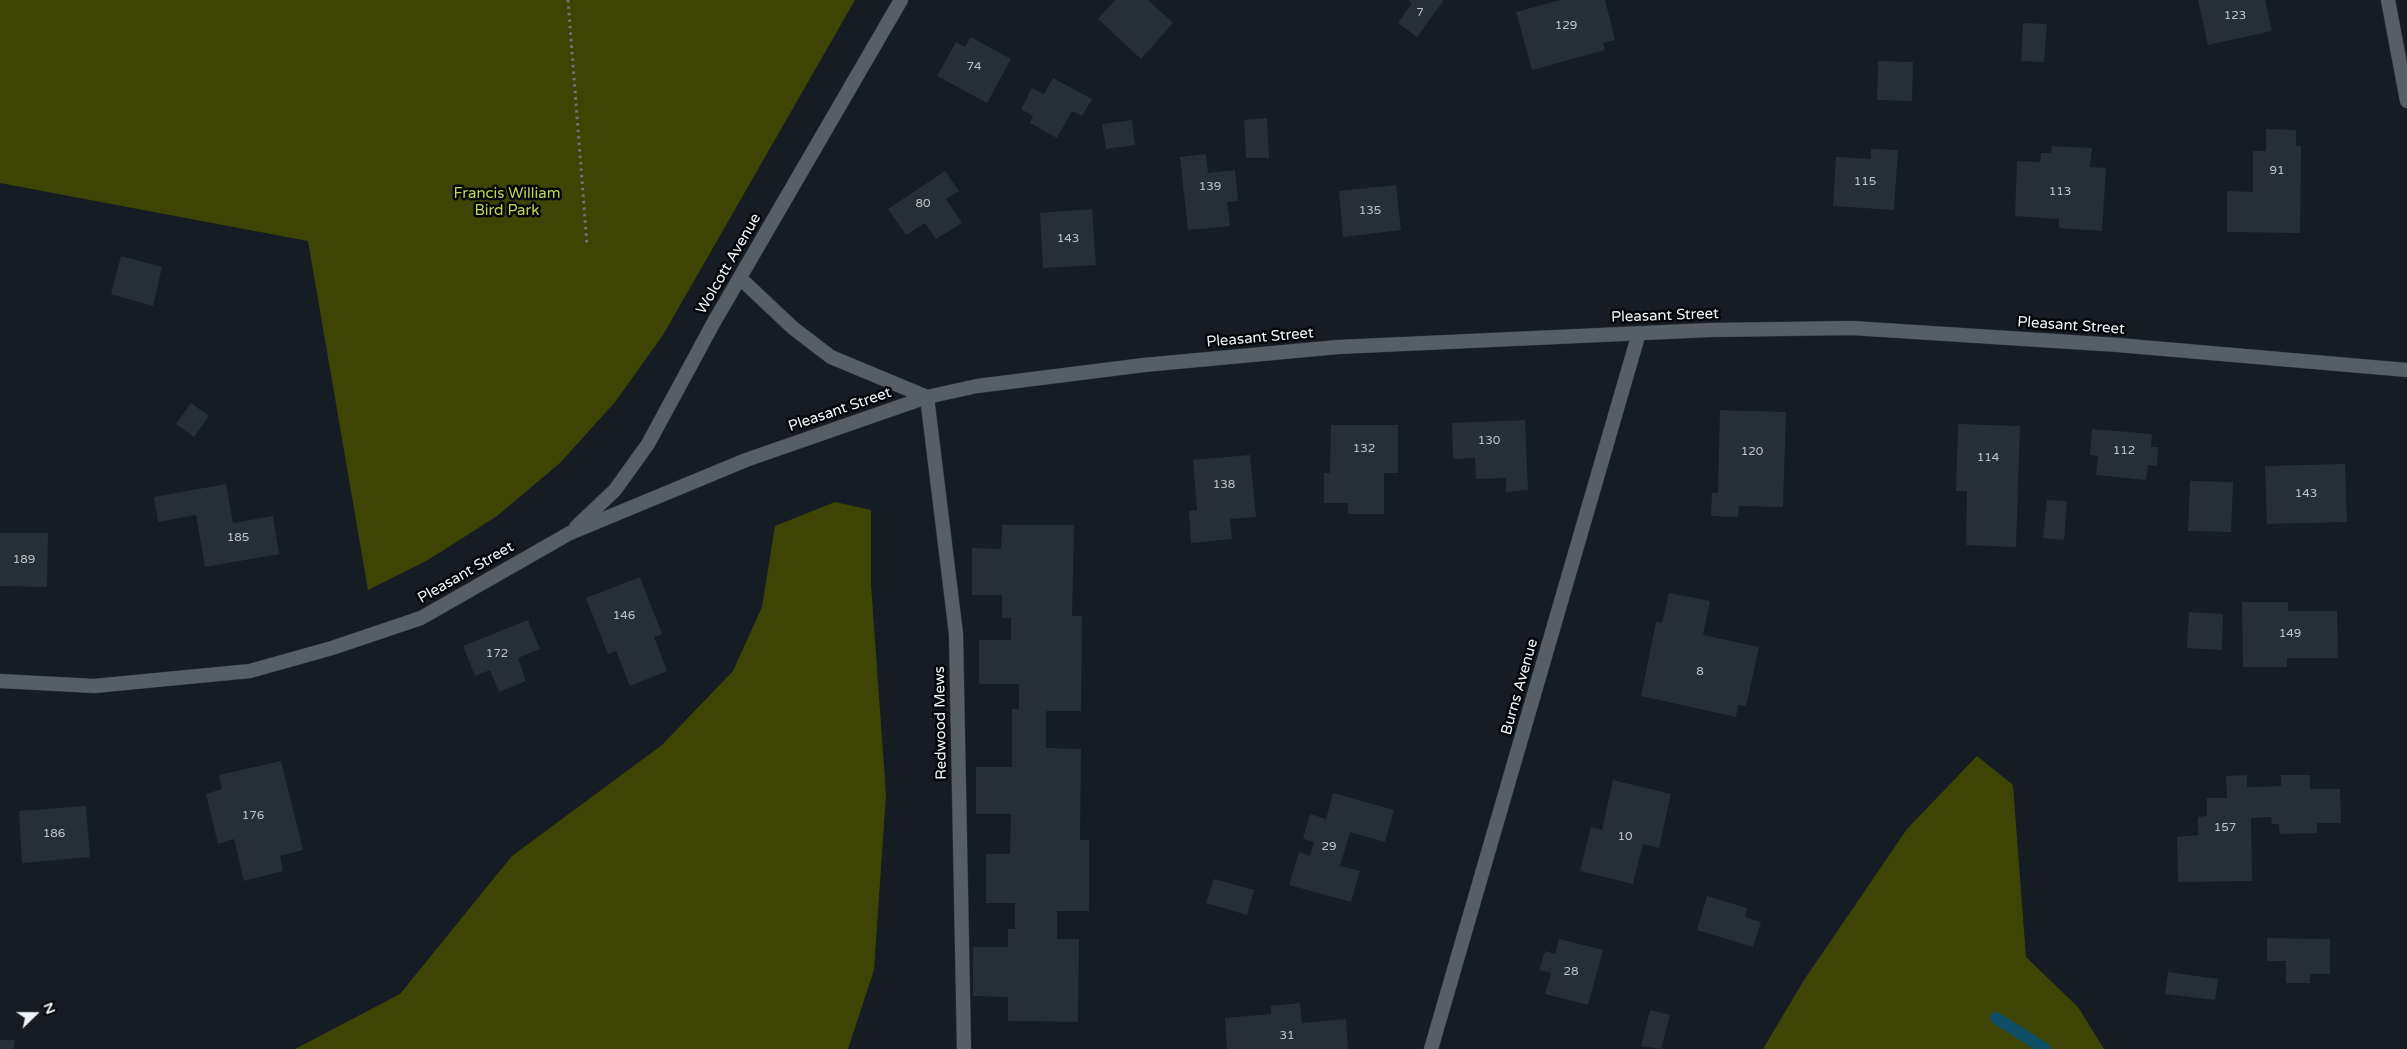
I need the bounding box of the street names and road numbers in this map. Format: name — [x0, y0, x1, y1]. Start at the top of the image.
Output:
street label: Wolcott Avenue — [693, 210, 765, 318]
street label: Pleasant Street — [1611, 305, 1719, 327]
street label: Pleasant Street — [2017, 313, 2125, 339]
street label: Pleasant Street — [1206, 324, 1314, 352]
street label: Pleasant Street — [786, 384, 894, 436]
street label: Pleasant Street — [415, 538, 517, 608]
street label: Burns Avenue — [1498, 637, 1542, 737]
street label: Redwood Mews — [931, 666, 951, 780]

